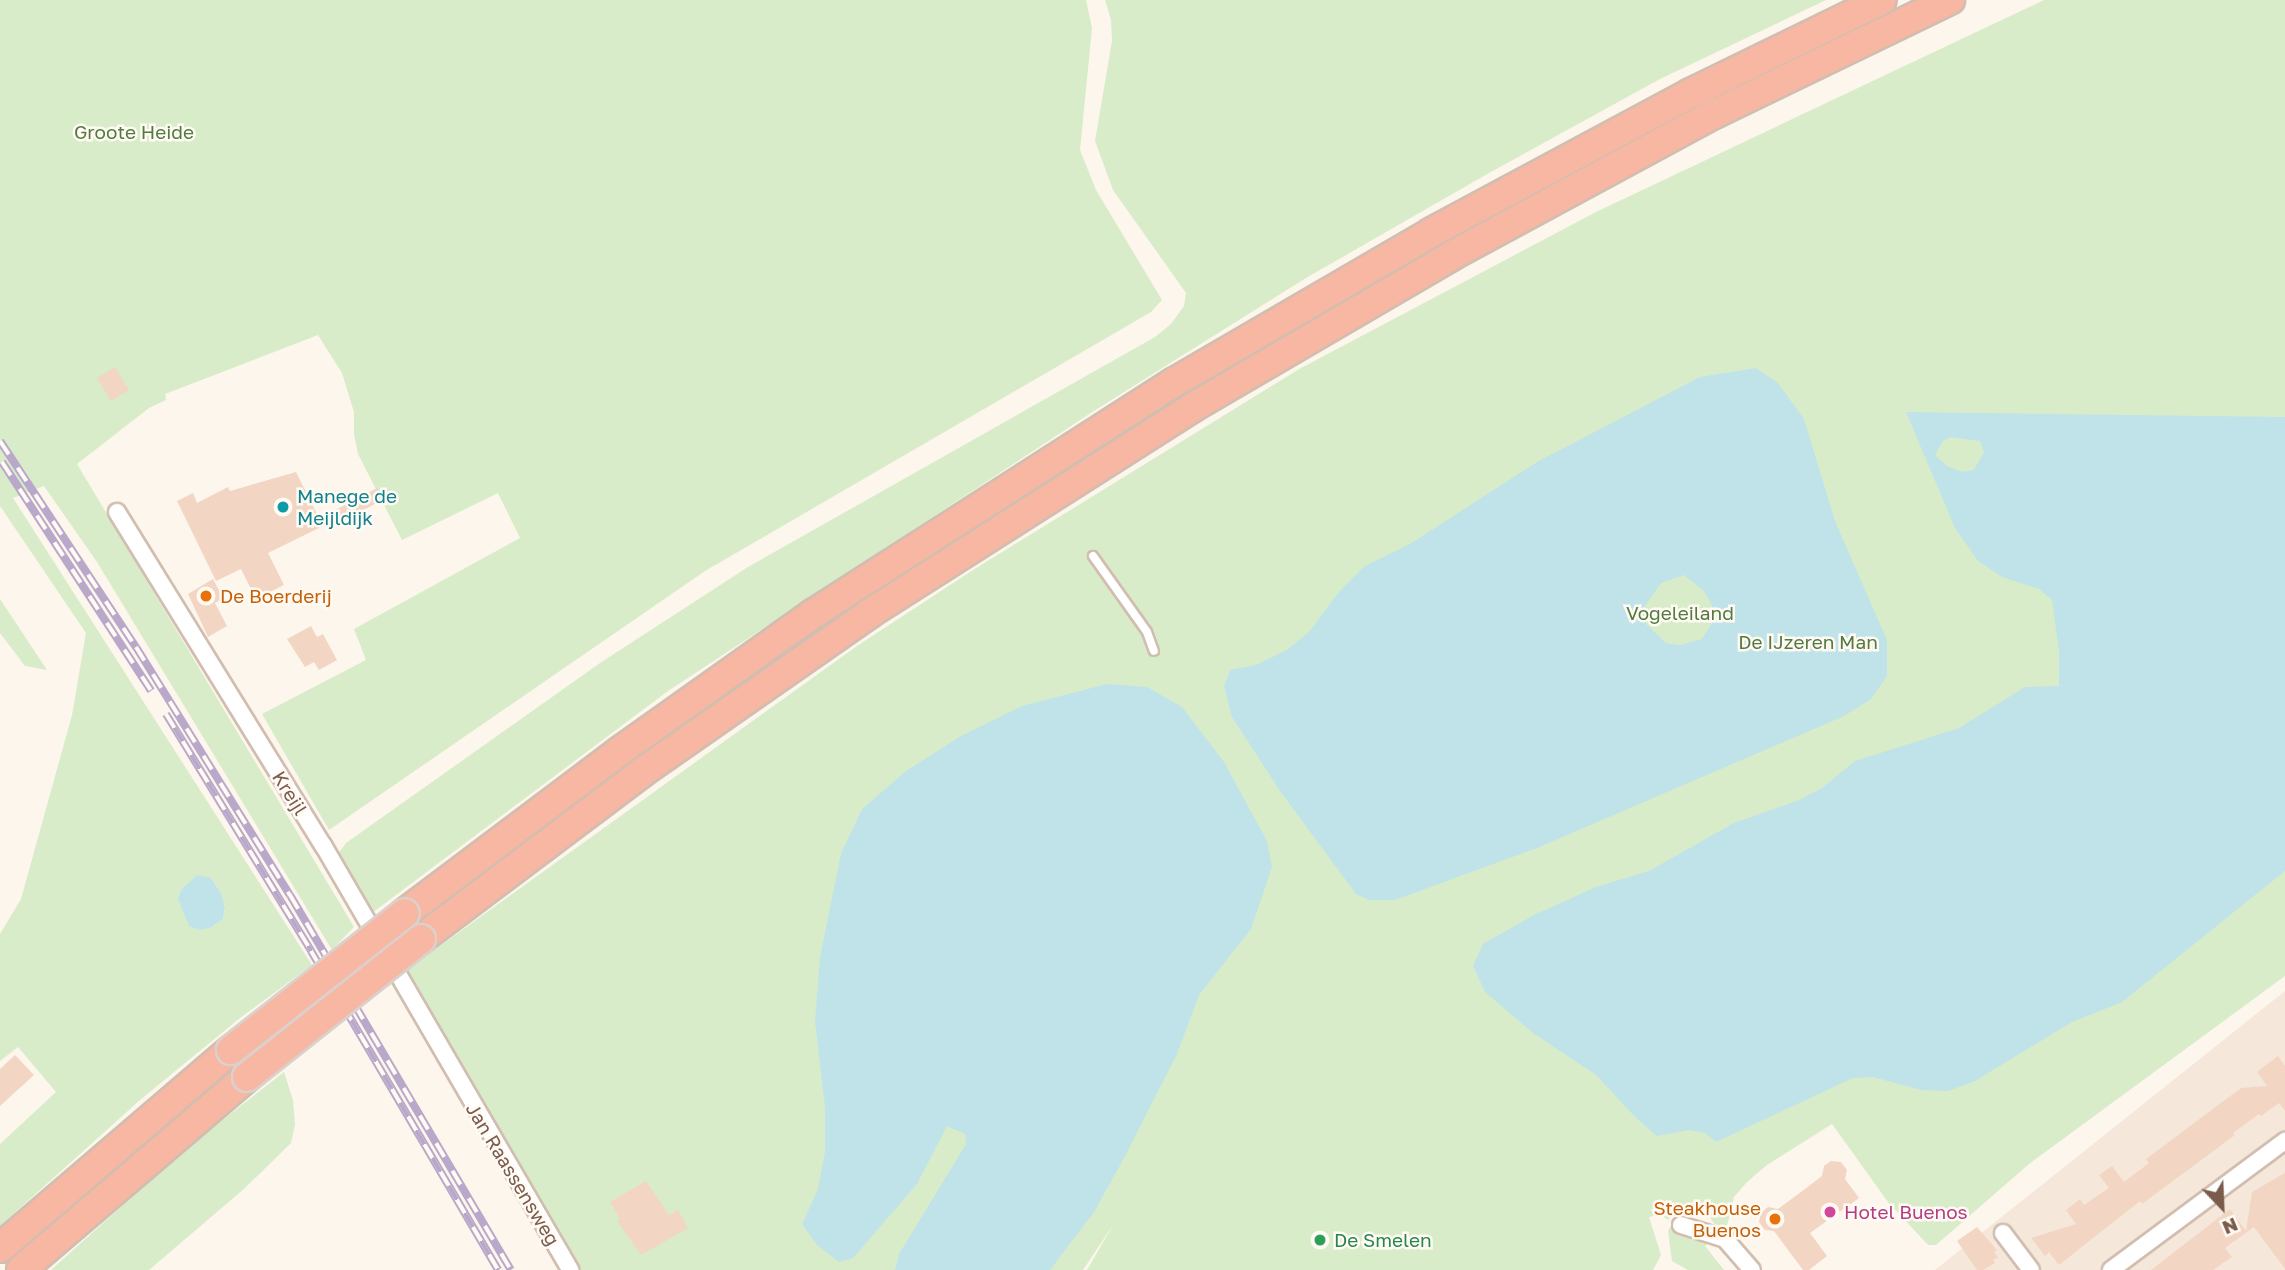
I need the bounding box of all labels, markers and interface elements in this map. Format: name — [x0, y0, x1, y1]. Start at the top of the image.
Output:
park label: Groote Heide — [74, 121, 194, 143]
place label: Manege de Meijldijk — [297, 485, 397, 529]
marker: Manege de Meijldijk — [275, 499, 291, 515]
place label: De Boerderij — [220, 585, 332, 607]
marker: De Boerderij — [198, 588, 214, 604]
park label: Vogeleiland — [1626, 602, 1734, 624]
park label: De IJzeren Man — [1738, 631, 1878, 653]
street label: Kreijl — [268, 767, 312, 819]
street label: Jan Raassensweg — [461, 1098, 565, 1250]
north arrow — [2187, 1172, 2257, 1242]
place label: Steakhouse Buenos — [1653, 1197, 1761, 1241]
place label: Hotel Buenos — [1844, 1201, 1968, 1223]
marker: Hotel Buenos — [1822, 1204, 1838, 1220]
marker: Steakhouse Buenos — [1767, 1211, 1783, 1227]
text: N — [2219, 1213, 2242, 1240]
place label: De Smelen — [1334, 1229, 1432, 1251]
marker: De Smelen — [1312, 1232, 1328, 1248]

